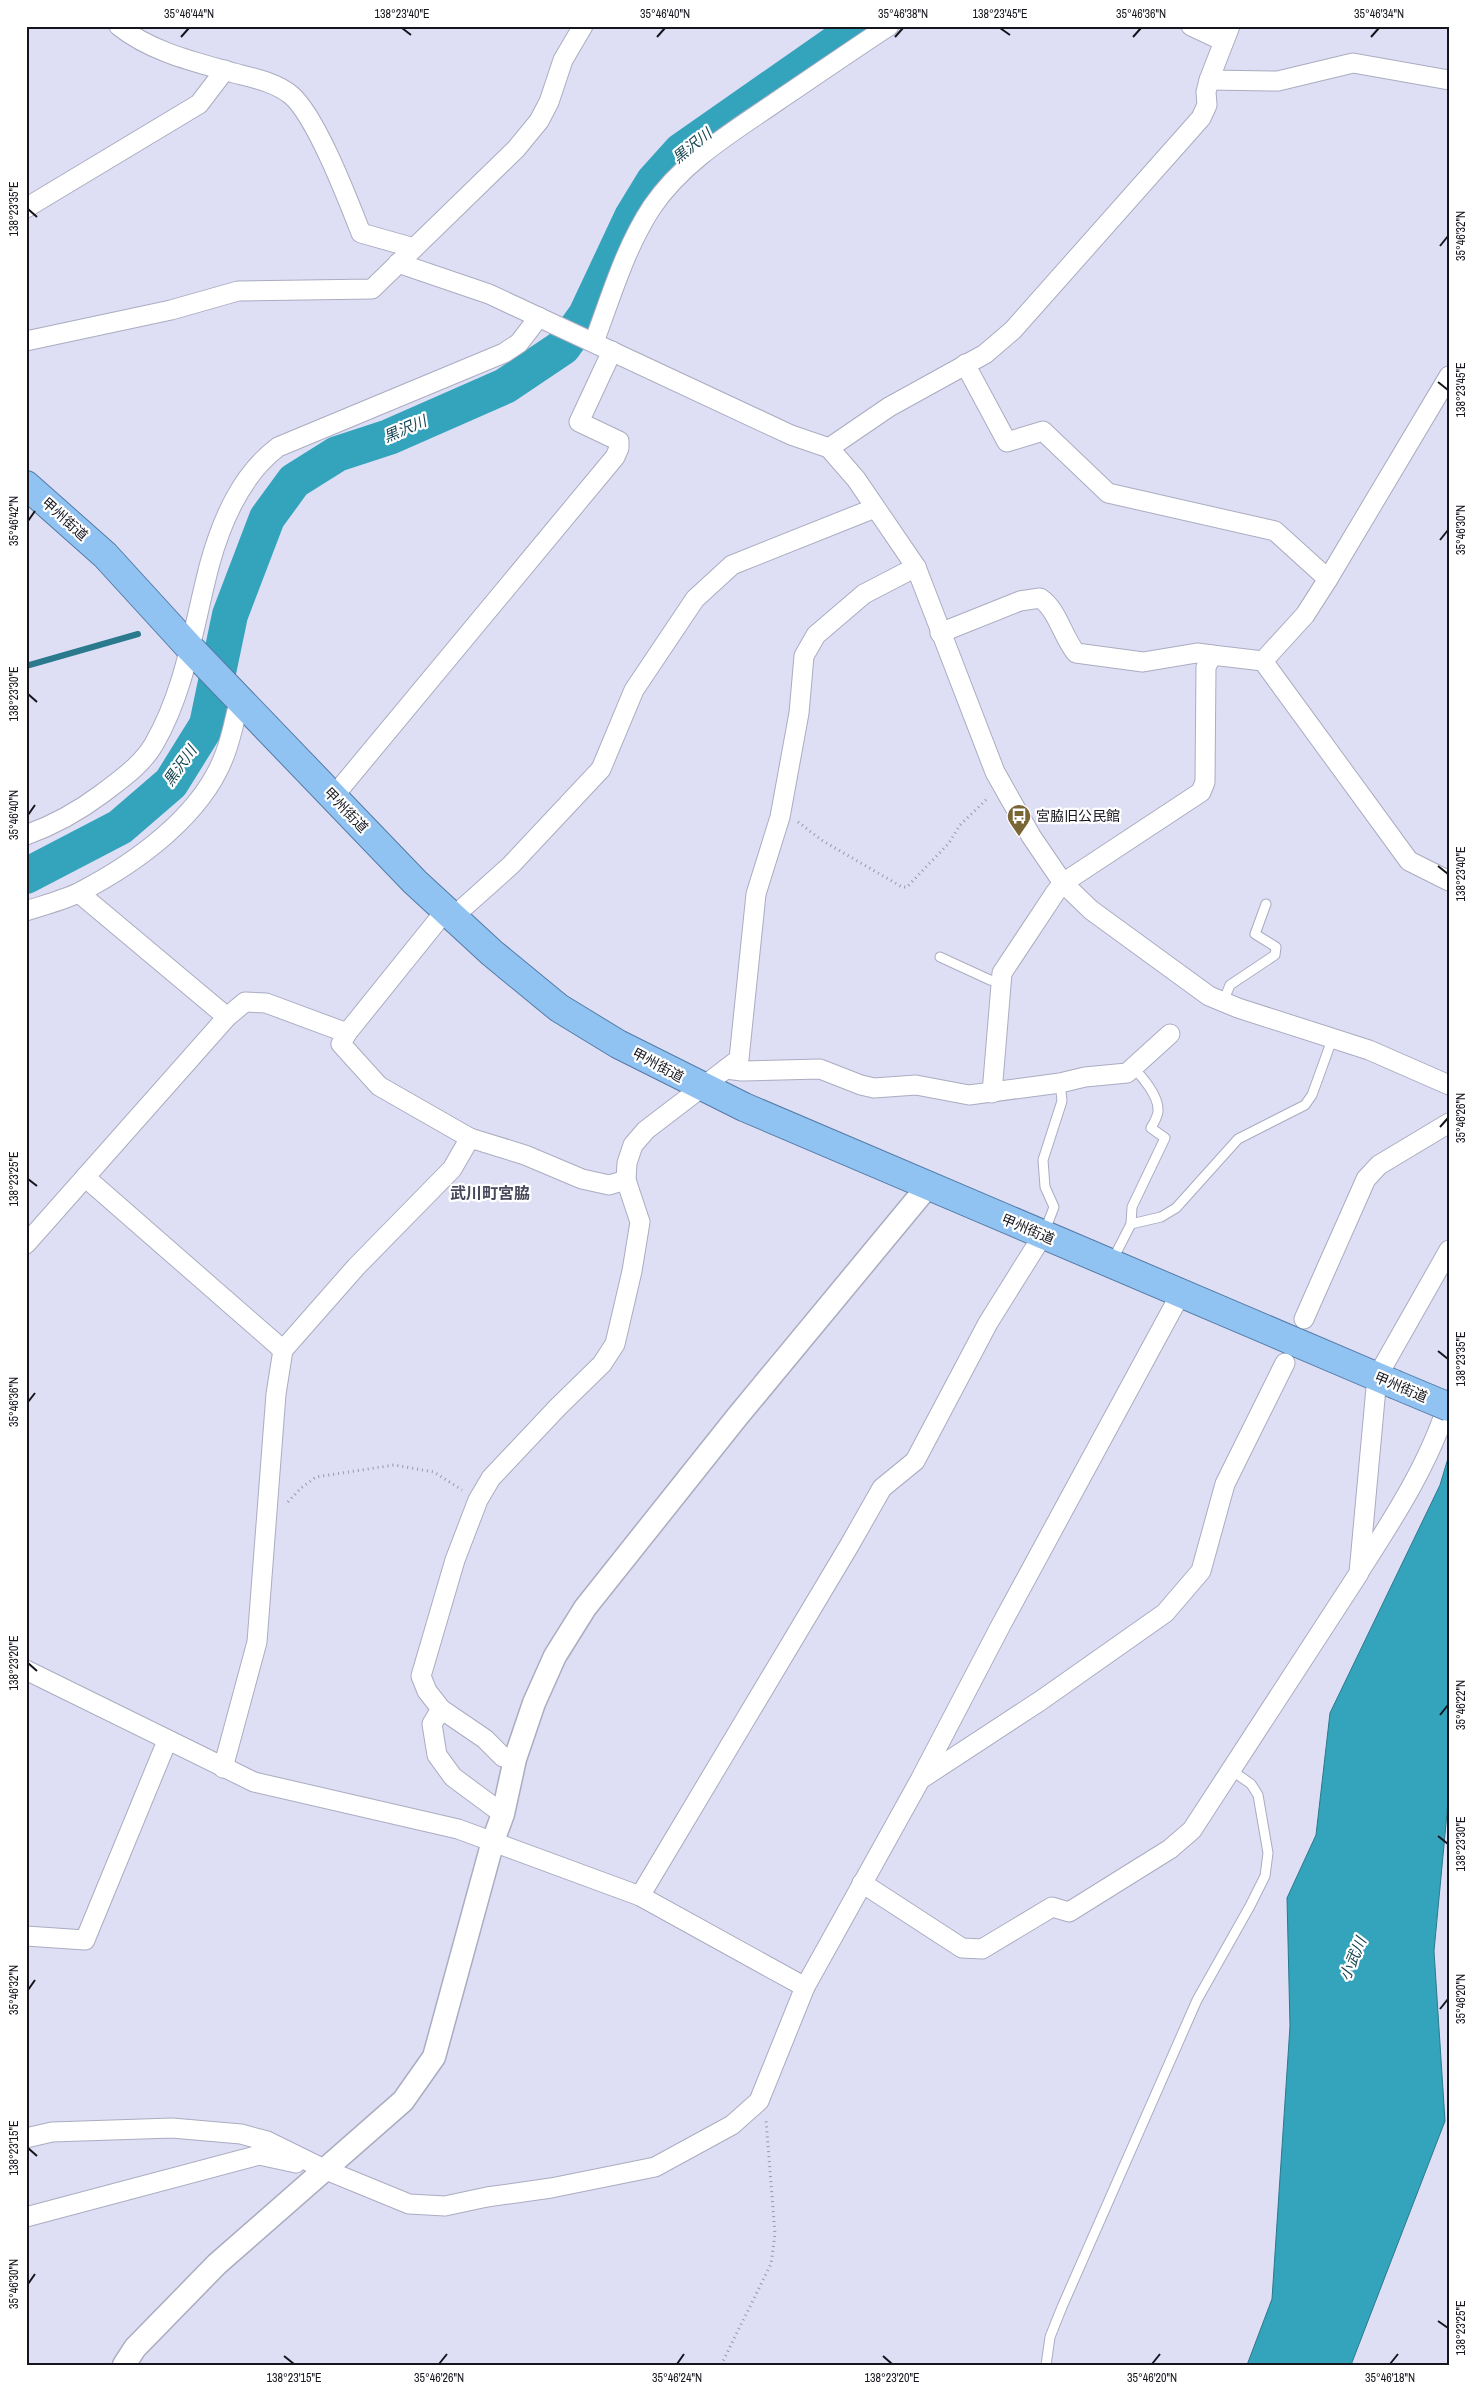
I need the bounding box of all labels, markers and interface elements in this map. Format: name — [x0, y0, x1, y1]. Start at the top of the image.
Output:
text: 35°46'44"N — [164, 6, 214, 22]
text: 138°23'40"E — [374, 6, 430, 22]
text: 35°46'40"N — [640, 6, 690, 22]
text: 35°46'38"N — [878, 6, 928, 22]
text: 138°23'45"E — [972, 6, 1028, 22]
text: 35°46'36"N — [1116, 6, 1166, 22]
text: 35°46'34"N — [1354, 6, 1404, 22]
water label: 黒沢川 — [668, 122, 717, 168]
text: 138°23'35"E — [6, 181, 22, 237]
text: 35°46'32"N — [1453, 211, 1469, 261]
text: 138°23'45"E — [1453, 362, 1469, 418]
water label: 黒沢川 — [380, 409, 431, 447]
street label: 甲州街道 — [38, 494, 92, 544]
text: 35°46'42"N — [6, 496, 22, 546]
text: 35°46'30"N — [1453, 505, 1469, 555]
text: 138°23'30"E — [6, 666, 22, 722]
water label: 黒沢川 — [158, 740, 202, 790]
street label: 甲州街道 — [320, 784, 372, 836]
text: 35°46'40"N — [6, 790, 22, 840]
bus stop icon: 宮脇旧公民館 — [1006, 803, 1032, 837]
place label: 宮脇旧公民館 — [1036, 807, 1120, 825]
text: 138°23'40"E — [1453, 846, 1469, 902]
street label: 甲州街道 — [629, 1044, 687, 1086]
text: 35°46'26"N — [1453, 1093, 1469, 1143]
text: 138°23'25"E — [6, 1151, 22, 1207]
district label: 武川町宮脇 — [450, 1182, 530, 1204]
street label: 甲州街道 — [999, 1210, 1057, 1248]
text: 138°23'35"E — [1453, 1331, 1469, 1387]
street label: 甲州街道 — [1372, 1368, 1430, 1406]
text: 35°46'36"N — [6, 1377, 22, 1427]
text: 138°23'20"E — [6, 1635, 22, 1691]
text: 35°46'22"N — [1453, 1680, 1469, 1730]
text: 138°23'30"E — [1453, 1816, 1469, 1872]
water label: 小武川 — [1334, 1932, 1372, 1984]
text: 35°46'32"N — [6, 1965, 22, 2015]
text: 35°46'20"N — [1453, 1974, 1469, 2024]
text: 138°23'15"E — [6, 2120, 22, 2176]
text: 35°46'30"N — [6, 2259, 22, 2309]
text: 138°23'25"E — [1453, 2300, 1469, 2356]
text: 138°23'15"E — [266, 2370, 322, 2386]
text: 35°46'26"N — [414, 2370, 464, 2386]
text: 35°46'24"N — [652, 2370, 702, 2386]
text: 138°23'20"E — [864, 2370, 920, 2386]
text: 35°46'20"N — [1127, 2370, 1177, 2386]
text: 35°46'18"N — [1365, 2370, 1415, 2386]

